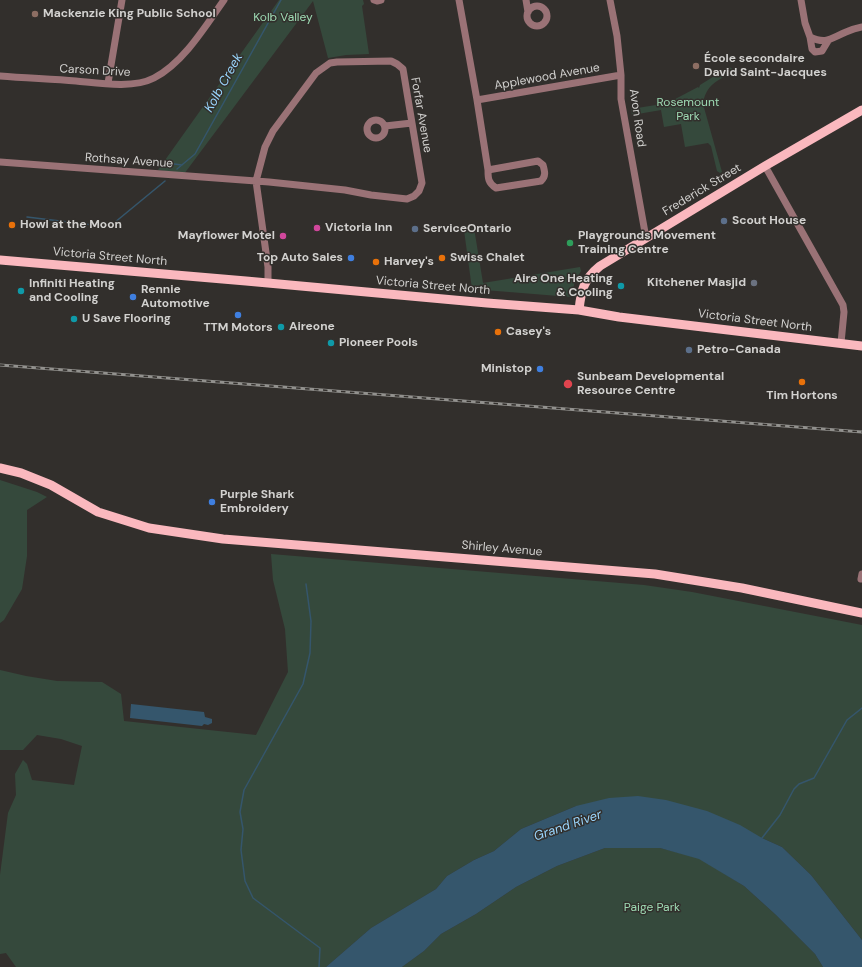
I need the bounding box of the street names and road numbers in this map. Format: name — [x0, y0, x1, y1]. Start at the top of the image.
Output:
street label: Applewood Avenue — [493, 61, 601, 93]
street label: Carson Drive — [59, 62, 131, 80]
street label: Forfar Avenue — [407, 76, 435, 154]
street label: Avon Road — [626, 88, 648, 148]
street label: Rothsay Avenue — [84, 151, 174, 171]
street label: Frederick Street — [660, 161, 744, 219]
street label: Victoria Street North — [52, 245, 168, 269]
street label: Victoria Street North — [375, 274, 491, 298]
street label: Victoria Street North — [697, 307, 813, 335]
street label: Shirley Avenue — [461, 538, 543, 560]

